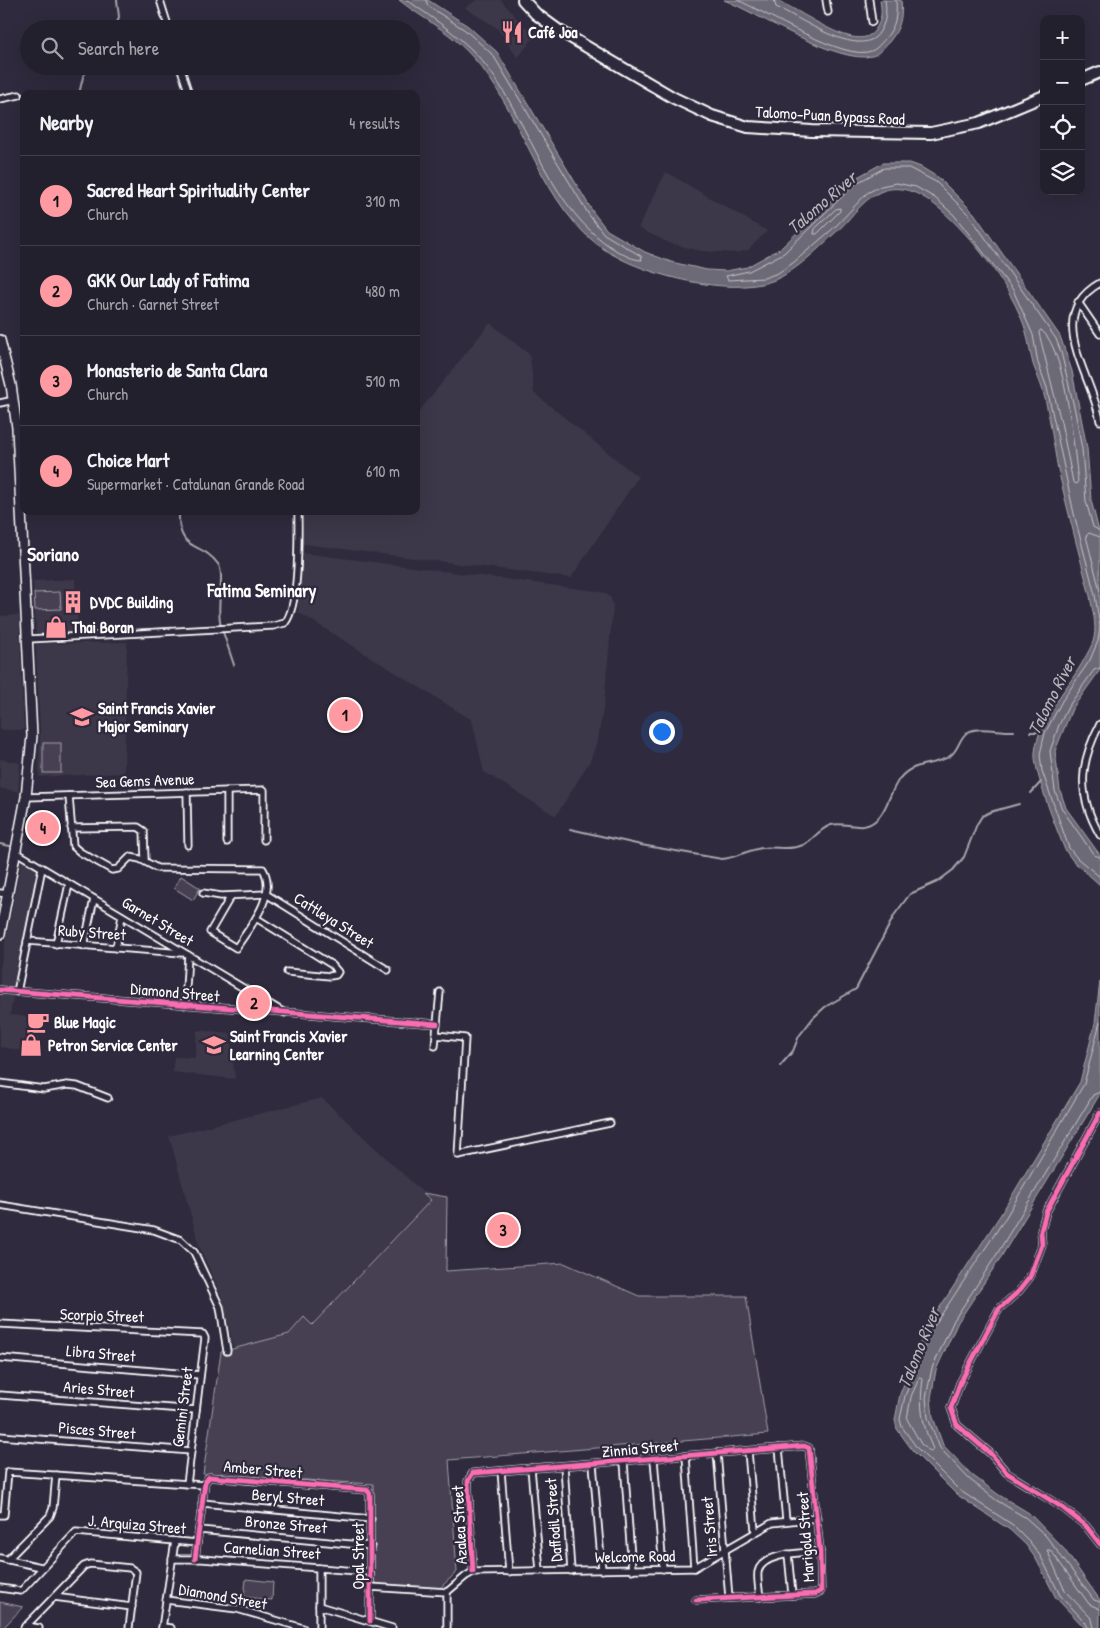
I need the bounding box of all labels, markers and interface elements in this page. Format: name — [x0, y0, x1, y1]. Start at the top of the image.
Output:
map controls — [1040, 15, 1085, 195]
button: + — [1040, 15, 1085, 60]
restaurant icon: Café Joa — [499, 19, 525, 45]
search box — [20, 20, 420, 75]
place label: Café Joa — [528, 21, 578, 43]
icon: search — [38, 34, 66, 62]
text: Search here — [78, 35, 159, 61]
button: − — [1040, 60, 1085, 105]
street label: Talomo-Puan Bypass Road — [755, 100, 905, 130]
button: locate — [1040, 105, 1085, 150]
text: Nearby — [40, 108, 93, 137]
text: 4 results — [349, 112, 400, 134]
button: layers — [1040, 150, 1085, 195]
water label: Talomo River — [782, 164, 863, 240]
text: Sacred Heart Spirituality Center — [87, 177, 310, 203]
text: 1 — [53, 190, 59, 212]
text: 310 m — [365, 190, 400, 212]
text: Church — [87, 203, 128, 225]
text: GKK Our Lady of Fatima — [87, 267, 249, 293]
text: 2 — [52, 280, 60, 302]
text: 480 m — [365, 280, 400, 302]
text: Church · Garnet Street — [87, 293, 219, 315]
text: Monasterio de Santa Clara — [87, 357, 267, 383]
text: 3 — [52, 370, 60, 392]
text: 510 m — [366, 370, 400, 392]
text: Church — [87, 383, 128, 405]
text: Choice Mart — [87, 447, 169, 473]
text: 4 — [53, 460, 59, 482]
text: 610 m — [366, 460, 400, 482]
text: Supermarket · Catalunan Grande Road — [87, 473, 304, 495]
district label: Soriano — [27, 541, 79, 567]
district label: Fatima Seminary — [207, 578, 317, 604]
building icon: DVDC Building — [60, 589, 86, 615]
place label: DVDC Building — [90, 591, 173, 614]
shop icon: Thai Boran — [43, 614, 69, 640]
place label: Thai Boran — [71, 616, 134, 638]
water label: Talomo River — [1021, 651, 1083, 739]
pin: 1 — [329, 696, 361, 734]
place label: Saint Francis Xavier Major Seminary — [98, 697, 216, 738]
school or university icon: Saint Francis Xavier Major Seminary — [69, 704, 95, 730]
your location — [649, 719, 675, 745]
street label: Sea Gems Avenue — [95, 767, 195, 793]
pin: 4 — [27, 809, 59, 847]
street label: Cattleya Street — [290, 887, 379, 954]
street label: Garnet Street — [118, 891, 198, 951]
street label: Ruby Street — [57, 919, 127, 945]
street label: Diamond Street — [130, 977, 221, 1007]
pin: 2 — [238, 984, 270, 1022]
cafe icon: Blue Magic — [25, 1009, 51, 1035]
place label: Blue Magic — [54, 1011, 116, 1034]
place label: Saint Francis Xavier Learning Center — [230, 1025, 348, 1066]
shop icon: Petron Service Center — [18, 1032, 44, 1058]
school or university icon: Saint Francis Xavier Learning Center — [201, 1032, 227, 1058]
place label: Petron Service Center — [48, 1034, 178, 1056]
pin: 3 — [487, 1211, 519, 1249]
water label: Talomo River — [891, 1302, 947, 1392]
street label: Scorpio Street — [60, 1303, 145, 1327]
street label: Libra Street — [65, 1339, 137, 1367]
street label: Gemini Street — [166, 1365, 198, 1448]
street label: Aries Street — [63, 1375, 136, 1403]
street label: Pisces Street — [58, 1416, 137, 1444]
street label: Zinnia Street — [601, 1434, 680, 1462]
street label: Amber Street — [223, 1455, 304, 1483]
street label: Daffodil Street — [539, 1477, 567, 1563]
street label: Beryl Street — [251, 1483, 326, 1511]
street label: Azalea Street — [446, 1485, 472, 1565]
street label: Marigold Street — [791, 1491, 819, 1583]
street label: Iris Street — [695, 1495, 723, 1558]
street label: J. Arquiza Street — [87, 1509, 187, 1539]
street label: Bronze Street — [244, 1509, 328, 1539]
street label: Opal Street — [347, 1522, 369, 1590]
street label: Carnelian Street — [223, 1536, 322, 1564]
street label: Welcome Road — [595, 1544, 675, 1568]
street label: Diamond Street — [177, 1577, 269, 1615]

